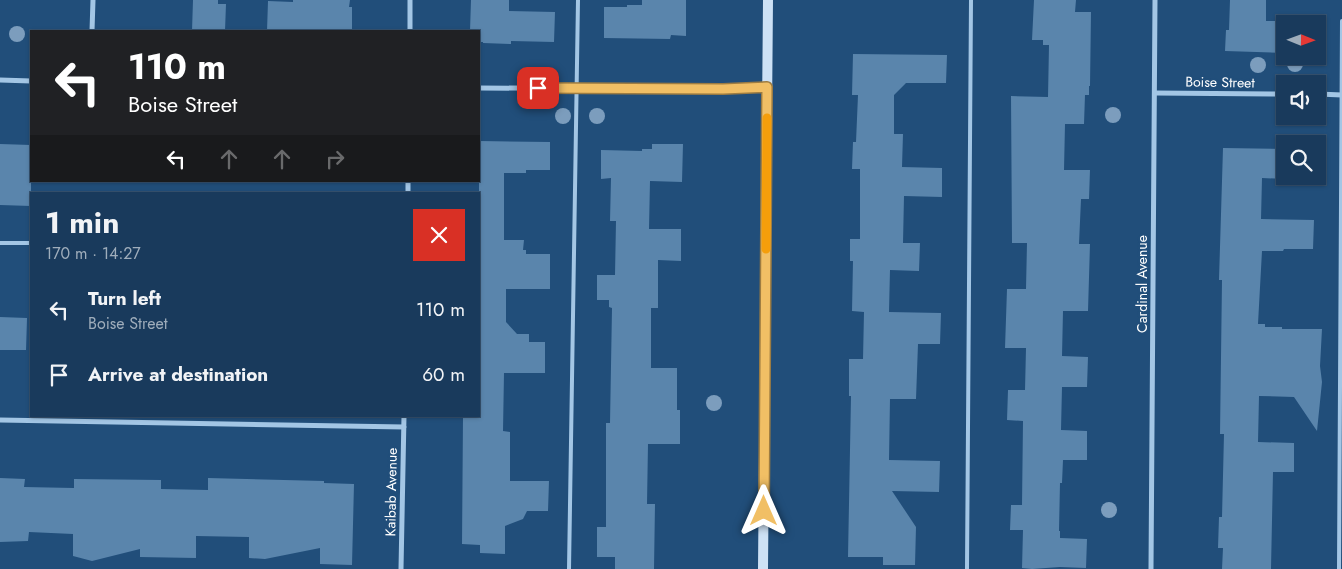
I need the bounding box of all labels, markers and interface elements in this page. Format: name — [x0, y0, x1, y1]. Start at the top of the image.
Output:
north arrow — [1276, 15, 1326, 65]
map controls — [1276, 15, 1326, 185]
text: 110 m — [128, 42, 226, 92]
icon: left — [45, 50, 110, 115]
pin — [517, 67, 559, 109]
street label: Boise Street — [1185, 71, 1256, 93]
icon: arrive — [524, 74, 552, 102]
button: sound — [1276, 75, 1326, 125]
text: Boise Street — [128, 88, 237, 120]
button: search — [1276, 135, 1326, 185]
icon: left — [162, 145, 190, 173]
icon: ahead — [215, 145, 243, 173]
icon: ahead — [268, 145, 296, 173]
icon: right — [321, 145, 349, 173]
text: 1 min — [45, 201, 119, 244]
button: close — [413, 209, 465, 261]
street label: Cardinal Avenue — [1132, 235, 1152, 333]
text: 170 m · 14:27 — [45, 242, 141, 265]
text: Turn left — [88, 285, 161, 312]
icon: left — [45, 296, 73, 324]
text: 110 m — [416, 296, 465, 323]
text: Boise Street — [88, 312, 168, 335]
icon: arrive — [45, 361, 73, 389]
text: Arrive at destination — [88, 361, 268, 388]
text: 60 m — [422, 361, 465, 388]
street label: Kaibab Avenue — [380, 447, 402, 537]
position arrow — [737, 484, 789, 536]

